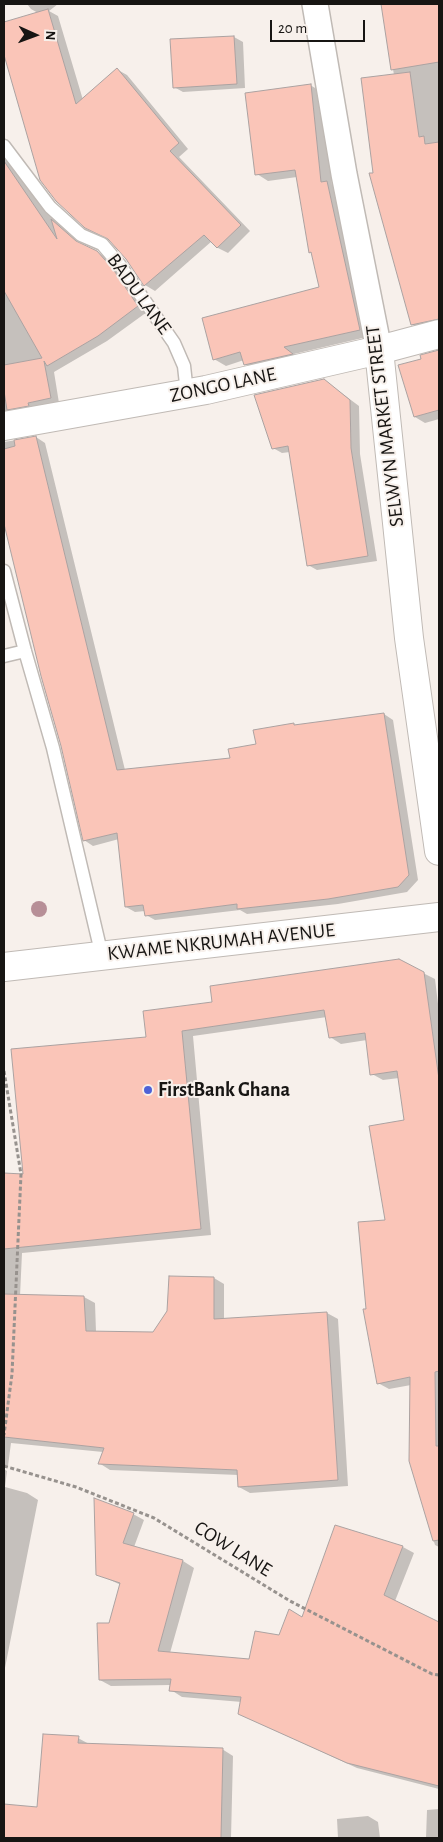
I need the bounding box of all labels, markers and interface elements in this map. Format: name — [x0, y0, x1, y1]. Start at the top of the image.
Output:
north arrow — [10, 10, 60, 60]
scale bar — [273, 10, 368, 42]
text: 20 m — [278, 21, 307, 36]
text: N — [43, 30, 57, 41]
street label: BADU LANE — [102, 249, 176, 339]
street label: SELWYN MARKET STREET — [361, 324, 409, 528]
street label: ZONGO LANE — [168, 362, 278, 408]
street label: KWAME NKRUMAH AVENUE — [106, 918, 336, 966]
place label: FirstBank Ghana — [158, 1078, 290, 1102]
marker: FirstBank Ghana — [142, 1084, 154, 1096]
street label: COW LANE — [190, 1516, 276, 1582]

